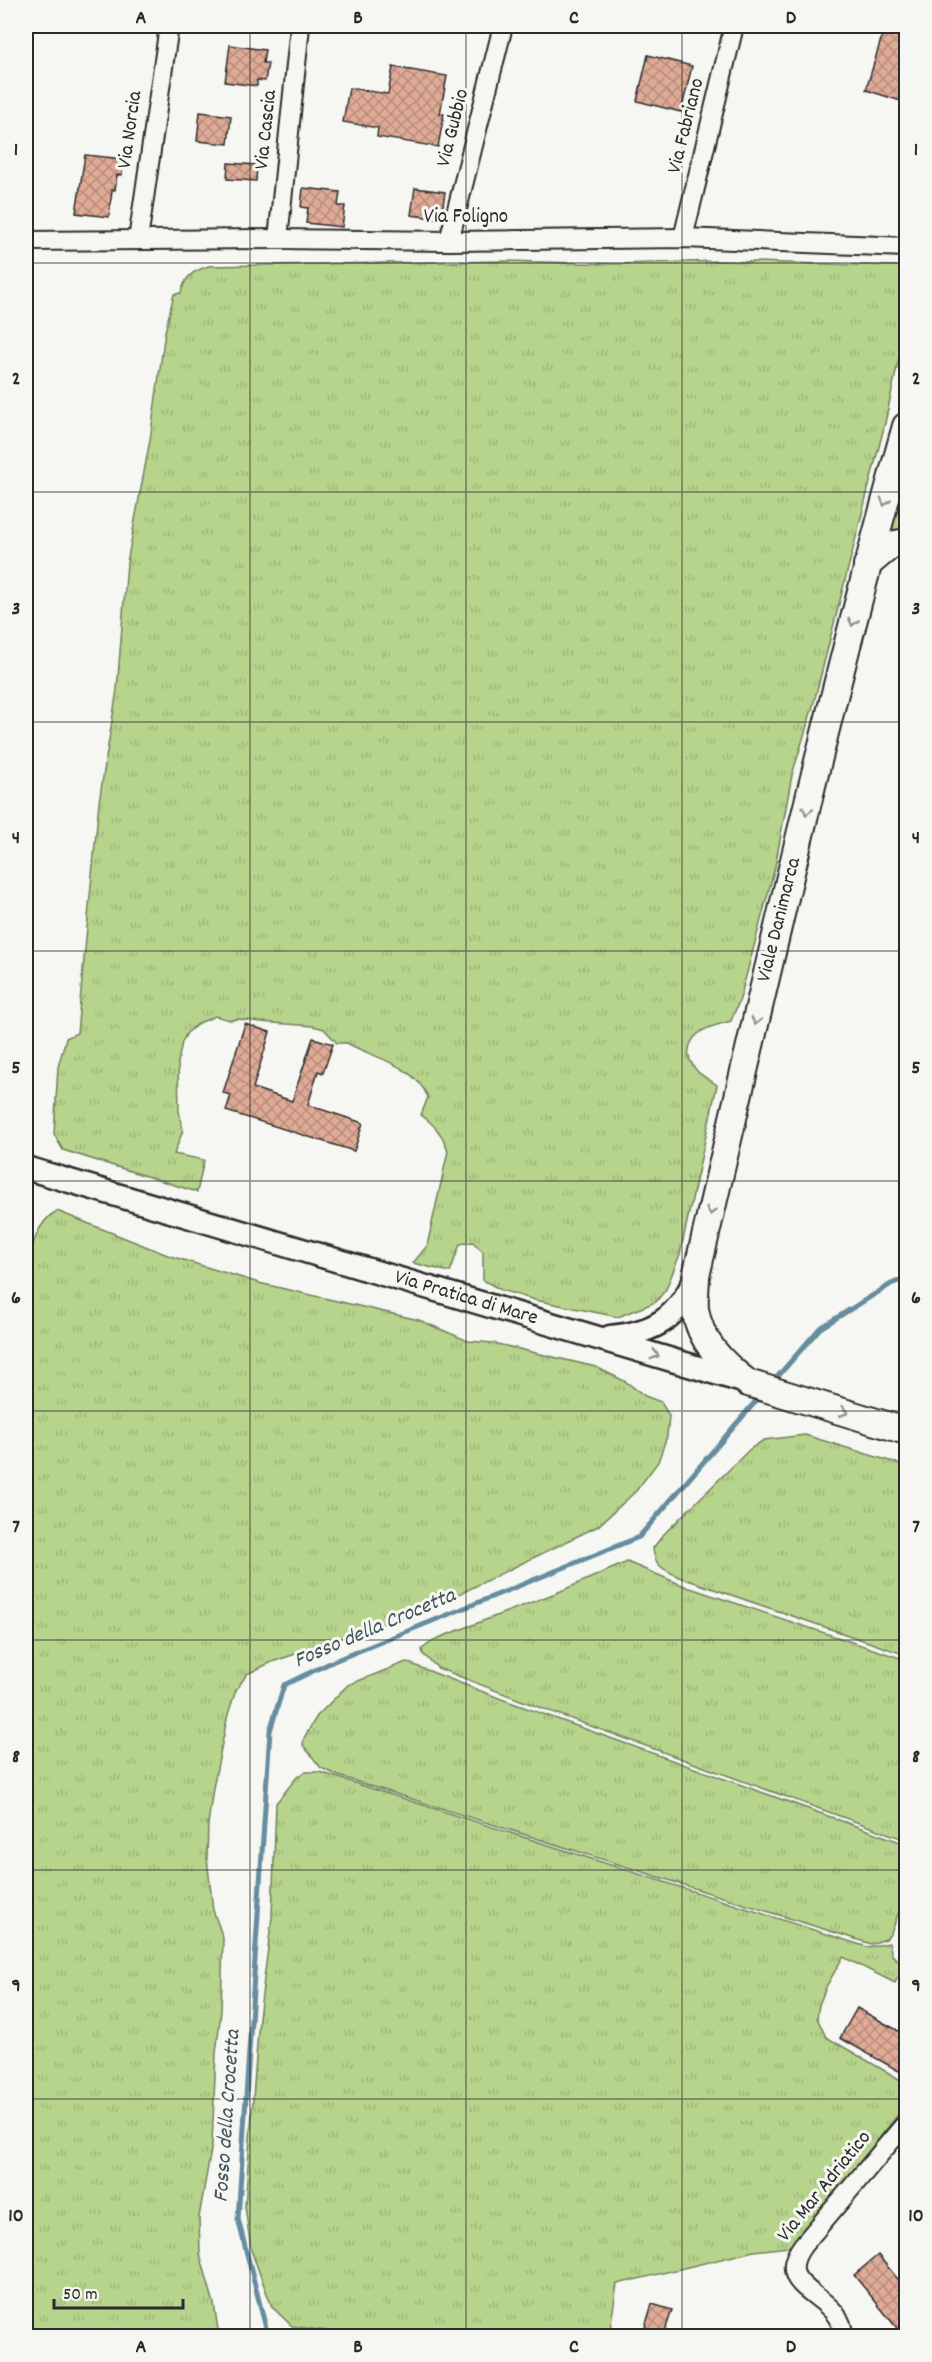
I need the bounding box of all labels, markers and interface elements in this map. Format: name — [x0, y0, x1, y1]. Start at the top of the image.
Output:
text: A — [136, 5, 147, 33]
text: B — [353, 5, 363, 33]
text: C — [569, 5, 579, 33]
text: D — [786, 5, 797, 33]
street label: Via Fabriano — [661, 75, 713, 177]
street label: Via Gubbio — [430, 86, 478, 170]
street label: Via Norcia — [111, 88, 151, 171]
street label: Via Cascia — [248, 88, 286, 171]
text: 1 — [14, 137, 18, 165]
text: 1 — [914, 137, 918, 165]
street label: Via Foligno — [424, 203, 508, 233]
text: 2 — [12, 366, 20, 394]
text: 2 — [912, 366, 920, 394]
one-way arrow — [880, 496, 892, 507]
text: 3 — [12, 596, 20, 624]
text: 3 — [912, 596, 920, 624]
one-way arrow — [848, 616, 861, 626]
one-way arrow — [801, 806, 814, 816]
text: 4 — [12, 825, 20, 853]
text: 4 — [912, 825, 920, 853]
street label: Viale Danimarca — [750, 853, 810, 985]
one-way arrow — [750, 1016, 763, 1026]
text: 5 — [11, 1055, 21, 1083]
text: 5 — [911, 1055, 921, 1083]
one-way arrow — [706, 1206, 719, 1216]
street label: Via Pratica di Mare — [391, 1263, 541, 1334]
text: 6 — [11, 1285, 21, 1313]
text: 6 — [911, 1285, 921, 1313]
one-way arrow — [649, 1348, 660, 1360]
one-way arrow — [838, 1405, 849, 1417]
text: 7 — [12, 1514, 20, 1542]
text: 7 — [912, 1514, 920, 1542]
water label: Fosso della Crocetta — [289, 1580, 462, 1677]
text: 8 — [12, 1744, 20, 1772]
text: 8 — [912, 1744, 920, 1772]
text: 9 — [11, 1973, 21, 2001]
text: 9 — [911, 1973, 921, 2001]
water label: Fosso della Crocetta — [207, 2027, 250, 2203]
street label: Via Mar Adriatico — [771, 2125, 879, 2249]
text: 10 — [8, 2203, 24, 2231]
text: 10 — [908, 2203, 924, 2231]
scale bar — [54, 2272, 183, 2310]
text: 50 m — [63, 2283, 98, 2308]
text: A — [136, 2334, 147, 2362]
text: B — [353, 2334, 363, 2362]
text: C — [569, 2334, 579, 2362]
text: D — [786, 2334, 797, 2362]

